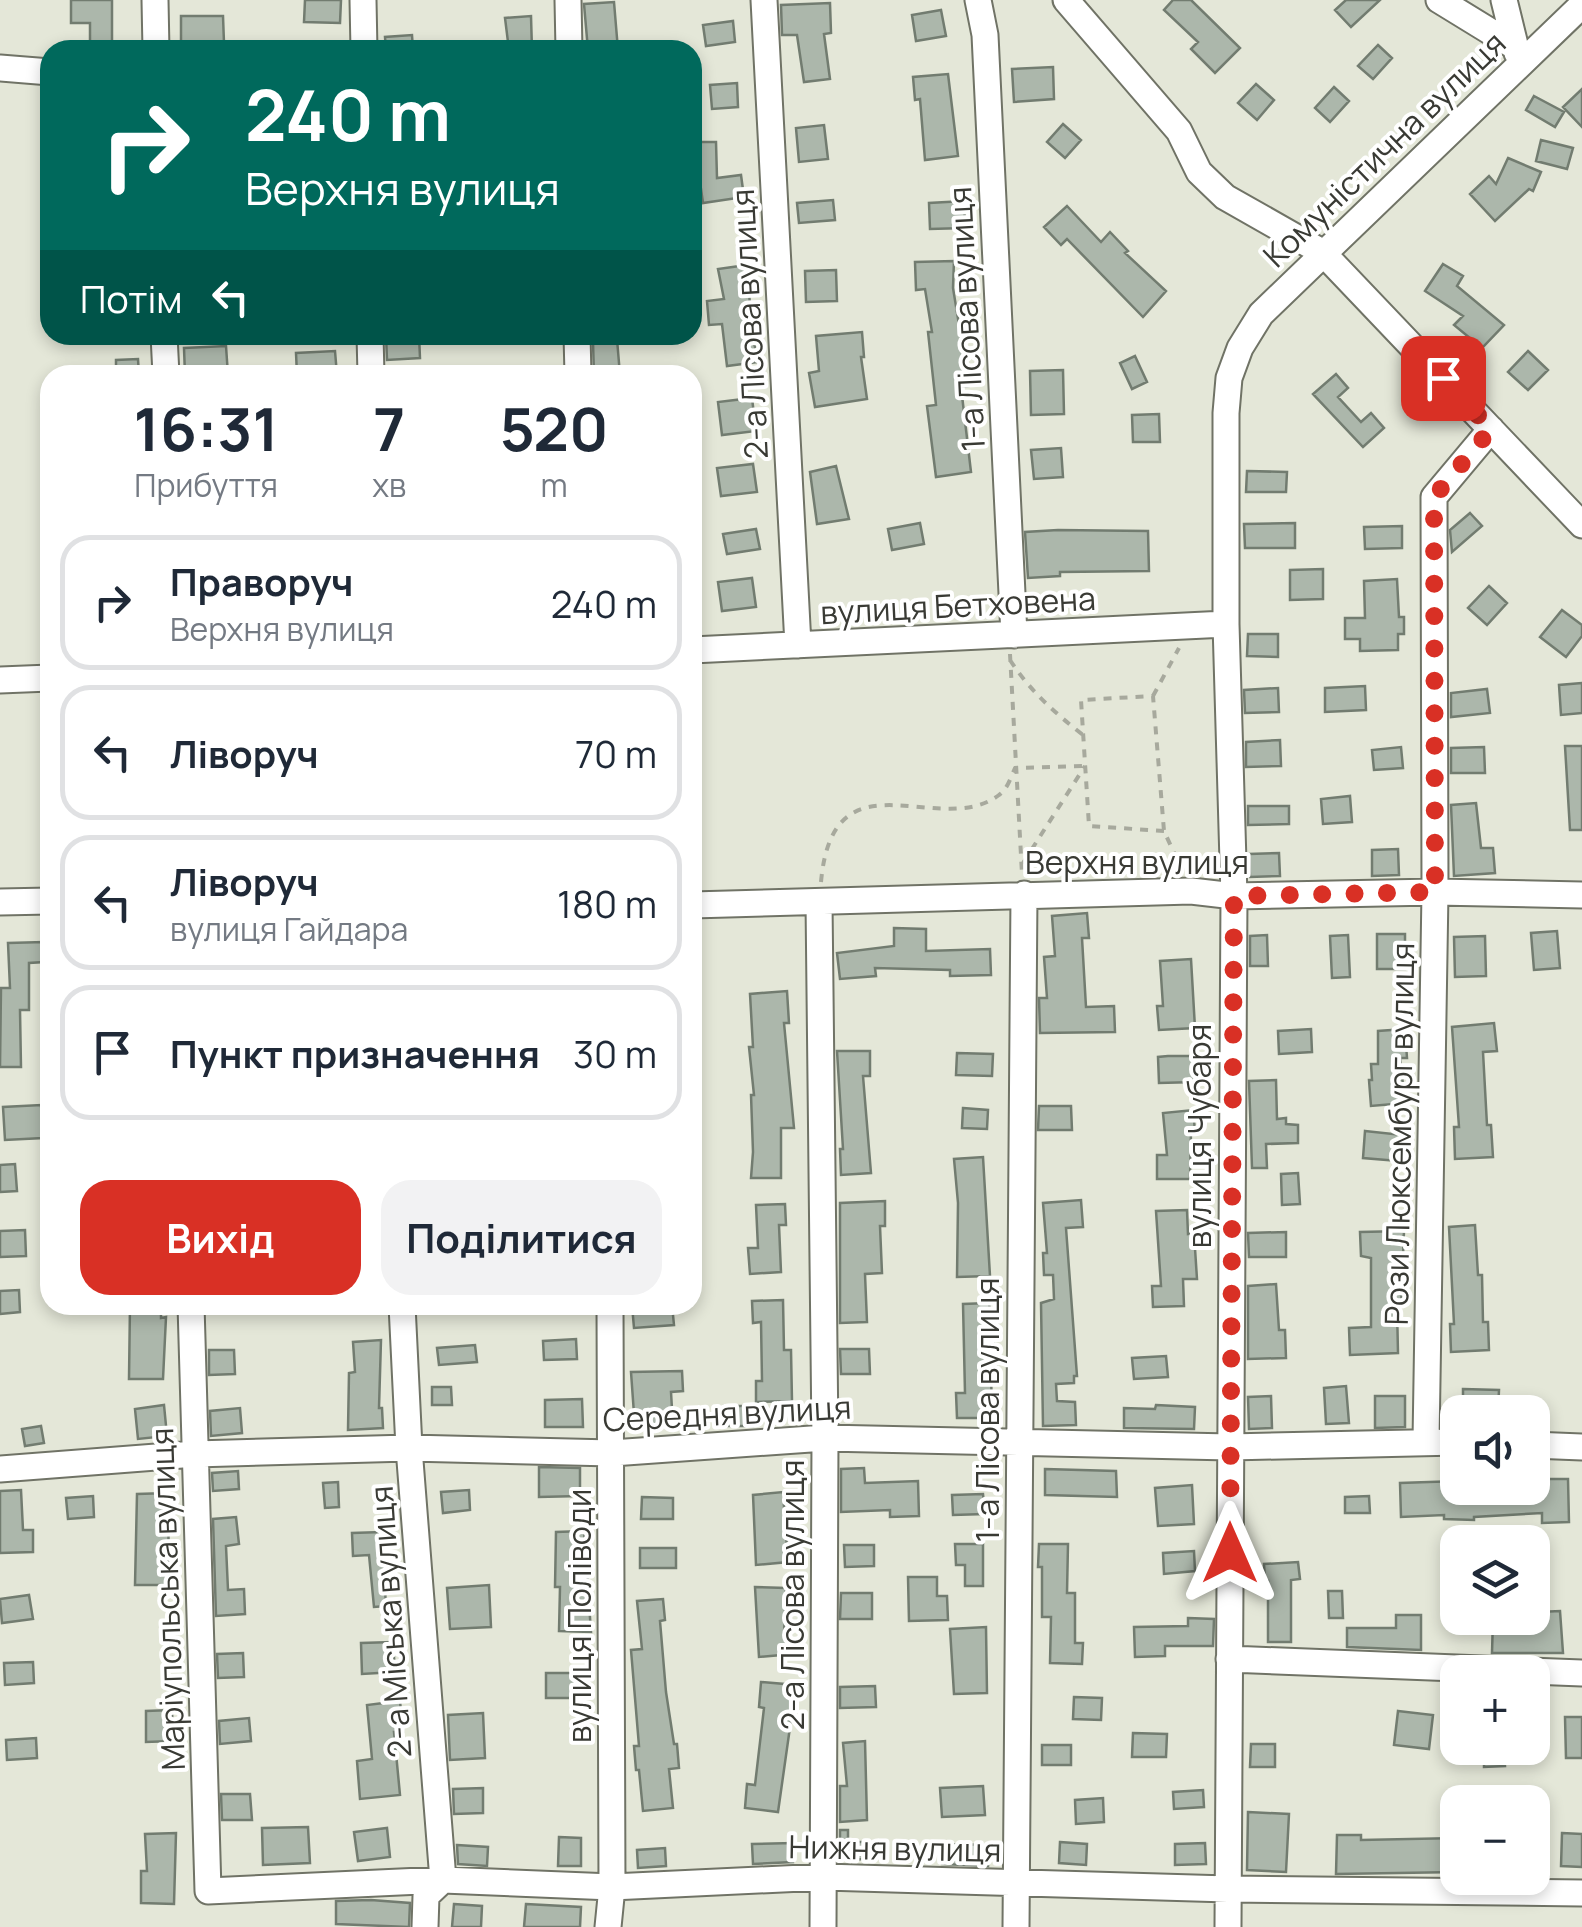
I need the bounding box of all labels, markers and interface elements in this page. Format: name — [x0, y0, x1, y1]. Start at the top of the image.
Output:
street label: Комуністична вулиця — [1253, 21, 1515, 277]
text: 240 m — [245, 66, 451, 162]
icon: right — [80, 80, 210, 210]
text: Верхня вулиця — [245, 157, 560, 219]
street label: 1-а Лісова вулиця — [937, 186, 995, 452]
street label: 2-а Лісова вулиця — [720, 188, 778, 460]
icon: left — [203, 270, 258, 325]
text: Потім — [80, 272, 183, 324]
pin — [1401, 336, 1486, 421]
icon: arrive — [1416, 351, 1471, 406]
text: 16:31 — [133, 387, 279, 469]
text: 7 — [373, 387, 405, 469]
text: 520 — [500, 387, 609, 469]
text: Прибуття — [134, 463, 278, 507]
text: хв — [372, 463, 406, 507]
text: m — [541, 463, 568, 507]
text: Праворуч — [170, 555, 353, 607]
icon: right — [85, 575, 140, 630]
street label: вулиця Бетховена — [819, 576, 1097, 634]
text: 240 m — [551, 577, 657, 629]
text: Верхня вулиця — [170, 607, 394, 651]
icon: left — [85, 725, 140, 780]
text: Ліворуч — [170, 727, 319, 779]
text: 70 m — [575, 727, 657, 779]
street label: Верхня вулиця — [1025, 840, 1249, 884]
text: Ліворуч — [170, 855, 319, 907]
icon: left — [85, 875, 140, 930]
text: 180 m — [557, 877, 657, 929]
text: вулиця Гайдара — [170, 907, 408, 951]
street label: Рози Люксембург вулиця — [1374, 942, 1424, 1326]
street label: вулиця Чубаря — [1177, 1024, 1221, 1248]
icon: arrive — [85, 1025, 140, 1080]
text: Пункт призначення — [170, 1027, 540, 1079]
text: 30 m — [573, 1027, 657, 1079]
button: Вихід — [80, 1180, 361, 1295]
button: Поділитися — [381, 1180, 662, 1295]
street label: 1-а Лісова вулиця — [965, 1278, 1009, 1542]
street label: Середня вулиця — [602, 1385, 852, 1441]
map controls — [1440, 1395, 1550, 1895]
button: sound — [1440, 1395, 1550, 1505]
street label: Маріупольська вулиця — [139, 1427, 195, 1771]
street label: 2-а Лісова вулиця — [770, 1460, 814, 1730]
street label: 2-а Міська вулиця — [359, 1485, 421, 1759]
street label: вулиця Поліводи — [557, 1489, 601, 1743]
position arrow — [1178, 1501, 1282, 1605]
button: layers — [1440, 1525, 1550, 1635]
button: + — [1440, 1655, 1550, 1765]
button: − — [1440, 1785, 1550, 1895]
street label: Нижня вулиця — [788, 1824, 1002, 1872]

